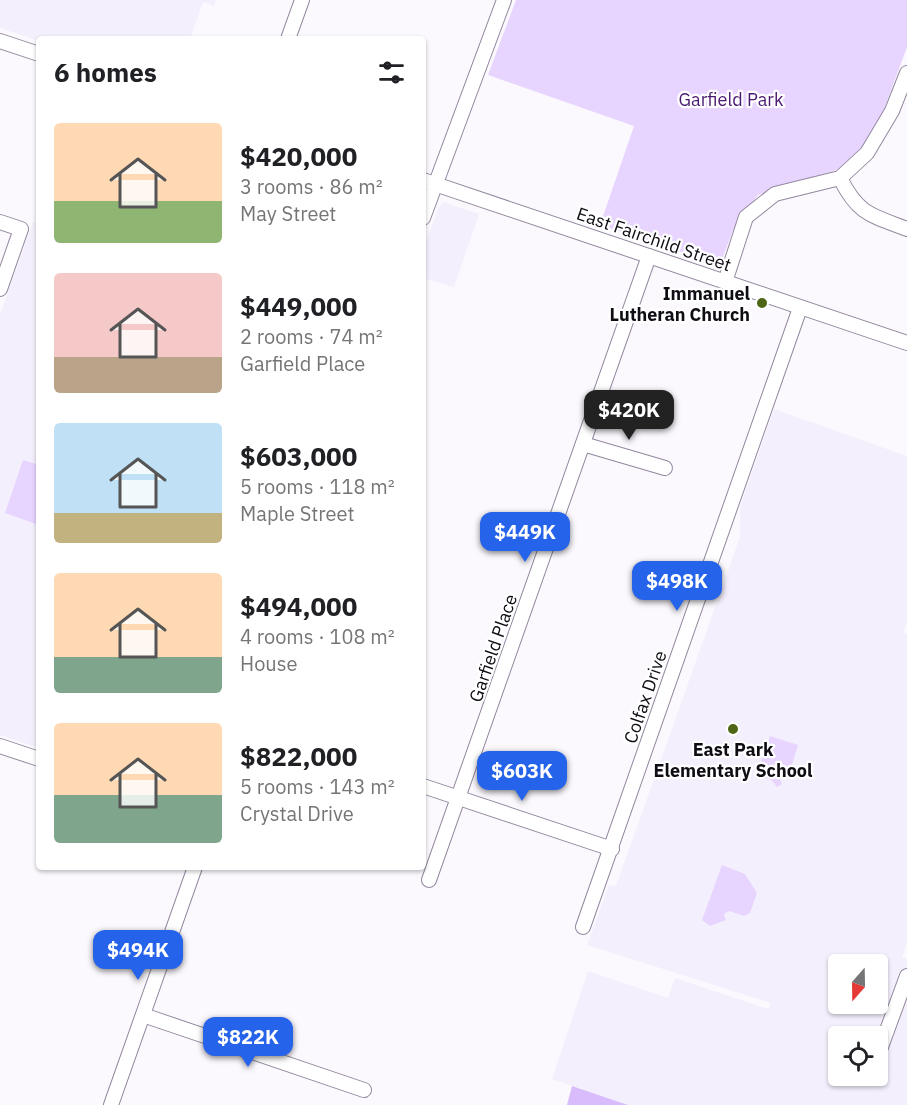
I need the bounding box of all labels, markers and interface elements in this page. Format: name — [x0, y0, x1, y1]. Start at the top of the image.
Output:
text: 6 homes — [54, 55, 157, 89]
icon: filters — [375, 56, 408, 89]
park label: Garfield Park — [679, 88, 784, 111]
text: $420,000 — [240, 139, 357, 173]
icon: home — [102, 147, 174, 219]
text: 3 rooms · 86 m² — [240, 173, 383, 200]
text: May Street — [240, 200, 336, 227]
street label: East Fairchild Street — [574, 202, 734, 276]
place label: Immanuel Lutheran Church — [609, 282, 751, 326]
text: $449,000 — [240, 289, 357, 323]
marker: Immanuel Lutheran Church — [755, 296, 769, 310]
icon: home — [102, 297, 174, 369]
text: 2 rooms · 74 m² — [240, 323, 383, 350]
text: Garfield Place — [240, 350, 365, 377]
pin: $420K — [587, 390, 671, 441]
text: $420K — [598, 396, 660, 423]
text: $603,000 — [240, 439, 357, 473]
icon: home — [102, 447, 174, 519]
text: 5 rooms · 118 m² — [240, 473, 395, 500]
text: Maple Street — [240, 500, 355, 527]
pin: $449K — [483, 512, 567, 563]
text: $449K — [494, 518, 556, 545]
pin: $498K — [635, 561, 719, 612]
text: $498K — [646, 567, 708, 594]
text: $494,000 — [240, 589, 357, 623]
street label: Garfield Place — [464, 591, 522, 705]
icon: home — [102, 597, 174, 669]
text: 4 rooms · 108 m² — [240, 623, 395, 650]
street label: Colfax Drive — [618, 647, 672, 746]
text: House — [240, 650, 297, 677]
marker: East Park Elementary School — [726, 722, 740, 736]
place label: East Park Elementary School — [654, 738, 813, 782]
text: $822,000 — [240, 739, 357, 773]
icon: home — [102, 747, 174, 819]
pin: $603K — [480, 751, 564, 802]
text: $603K — [491, 757, 553, 784]
text: 5 rooms · 143 m² — [240, 773, 395, 800]
text: Crystal Drive — [240, 800, 354, 827]
pin: $494K — [96, 930, 180, 981]
text: $494K — [107, 936, 169, 963]
north arrow — [828, 954, 888, 1014]
map controls — [828, 954, 888, 1086]
pin: $822K — [206, 1017, 290, 1068]
text: $822K — [217, 1023, 279, 1050]
button: locate — [828, 1026, 888, 1086]

